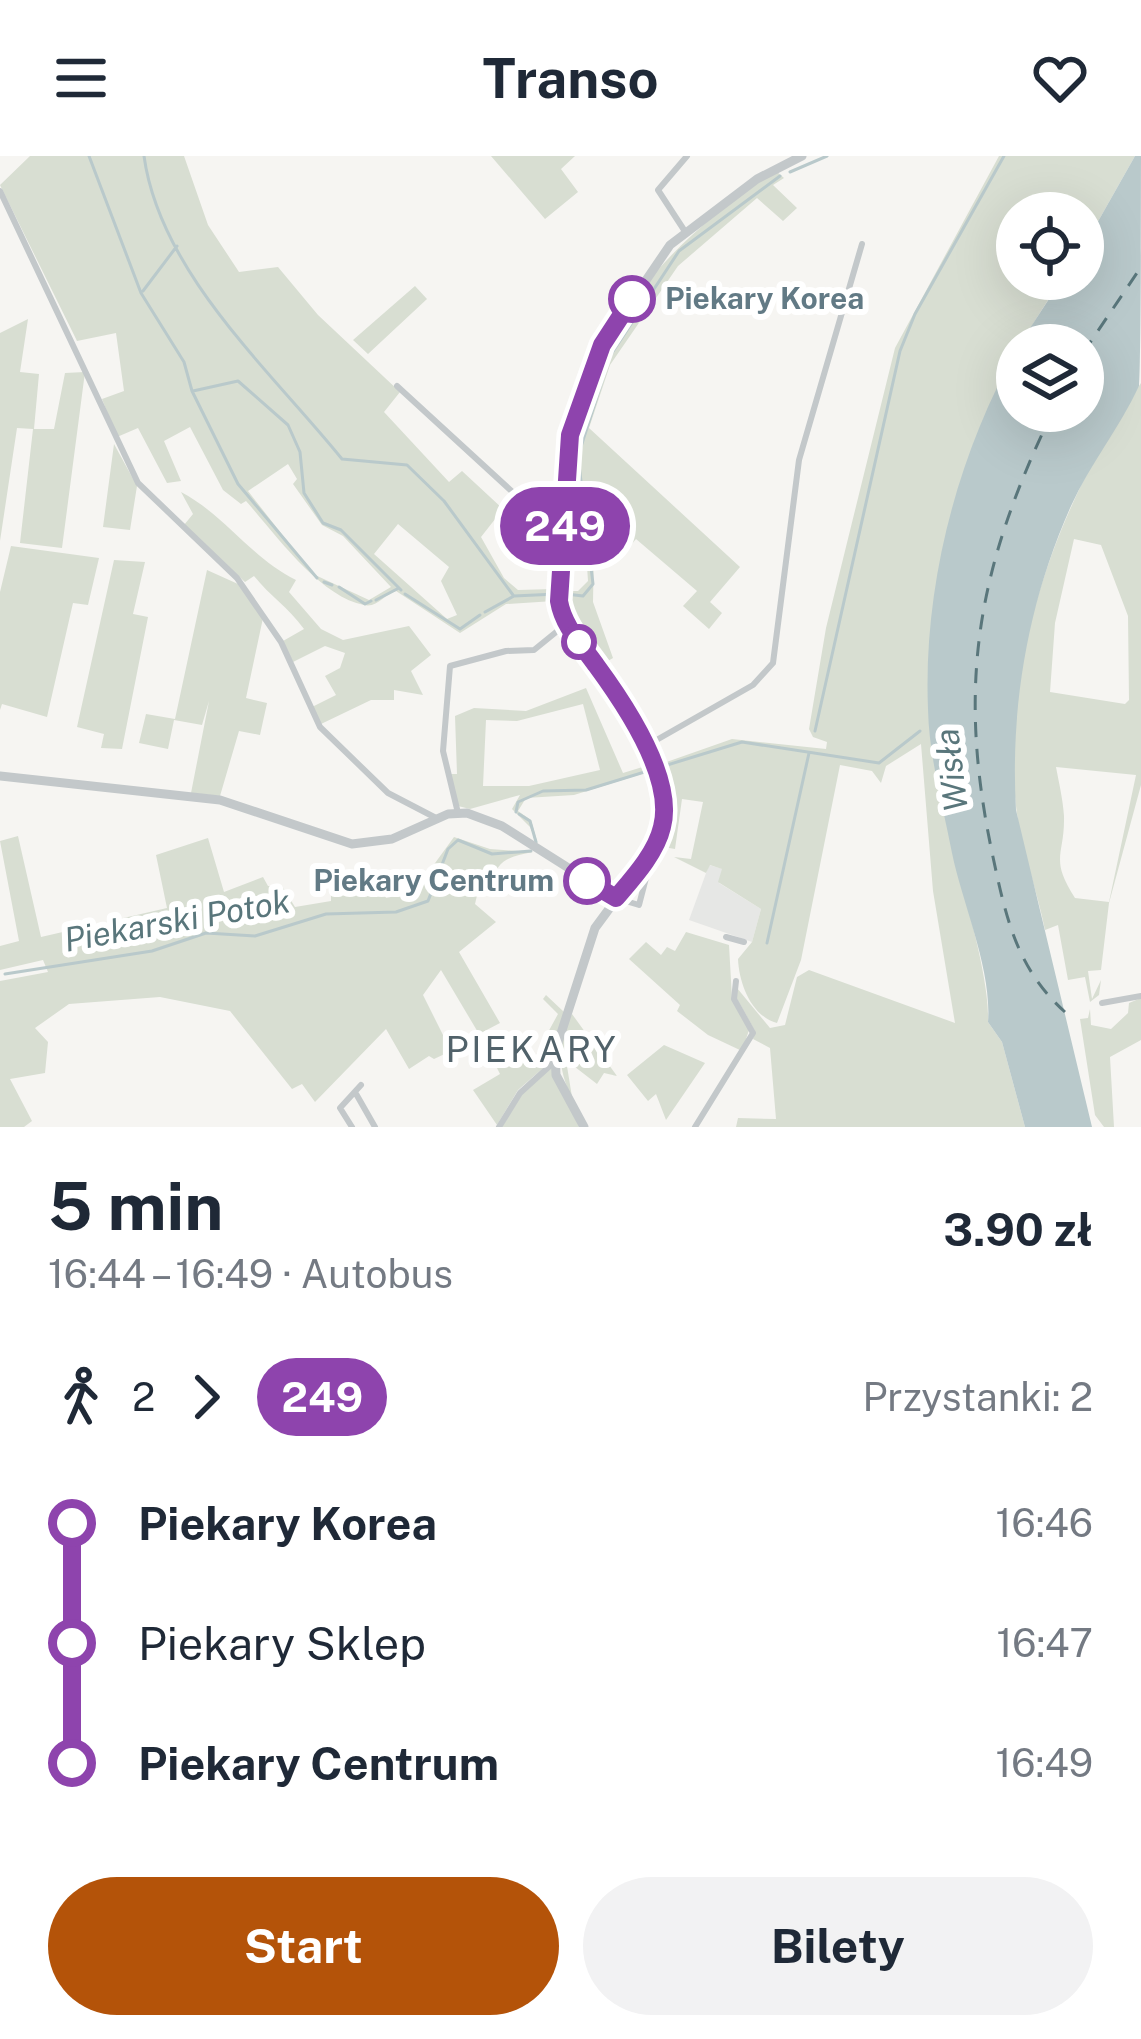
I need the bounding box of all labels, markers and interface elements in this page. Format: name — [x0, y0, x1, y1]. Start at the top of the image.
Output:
icon: menu — [48, 45, 114, 111]
icon: heart — [1027, 45, 1093, 111]
text: Transo — [483, 47, 658, 110]
map controls — [996, 192, 1104, 432]
button: locate — [996, 192, 1104, 300]
marker: Piekary Korea — [610, 277, 654, 321]
place label: Piekary Korea — [665, 280, 864, 316]
button: layers — [996, 324, 1104, 432]
line badge: 249 — [496, 487, 634, 565]
text: 249 — [524, 501, 606, 550]
unlabelled marker — [563, 626, 595, 658]
water label: Wisła — [927, 726, 975, 814]
marker: Piekary Centrum — [565, 859, 609, 903]
place label: Piekary Centrum — [313, 862, 554, 898]
water label: Piekarski Potok — [61, 881, 293, 959]
district label: PIEKARY — [445, 1028, 619, 1070]
text: 5 min — [48, 1167, 224, 1245]
text: 3.90 zł — [943, 1203, 1093, 1256]
text: 16:44 – 16:49 · Autobus — [48, 1251, 453, 1297]
icon: walk — [48, 1364, 114, 1430]
icon: forward — [173, 1364, 239, 1430]
text: 249 — [281, 1372, 363, 1421]
text: 2 — [132, 1374, 155, 1420]
text: Przystanki: 2 — [863, 1374, 1093, 1420]
text: Piekary Korea — [138, 1497, 437, 1550]
text: 16:46 — [996, 1500, 1093, 1546]
text: Piekary Sklep — [138, 1617, 426, 1670]
text: 16:47 — [996, 1620, 1093, 1666]
text: Piekary Centrum — [138, 1737, 499, 1790]
text: 16:49 — [995, 1740, 1093, 1786]
button: Start — [48, 1877, 559, 2015]
button: Bilety — [583, 1877, 1093, 2015]

